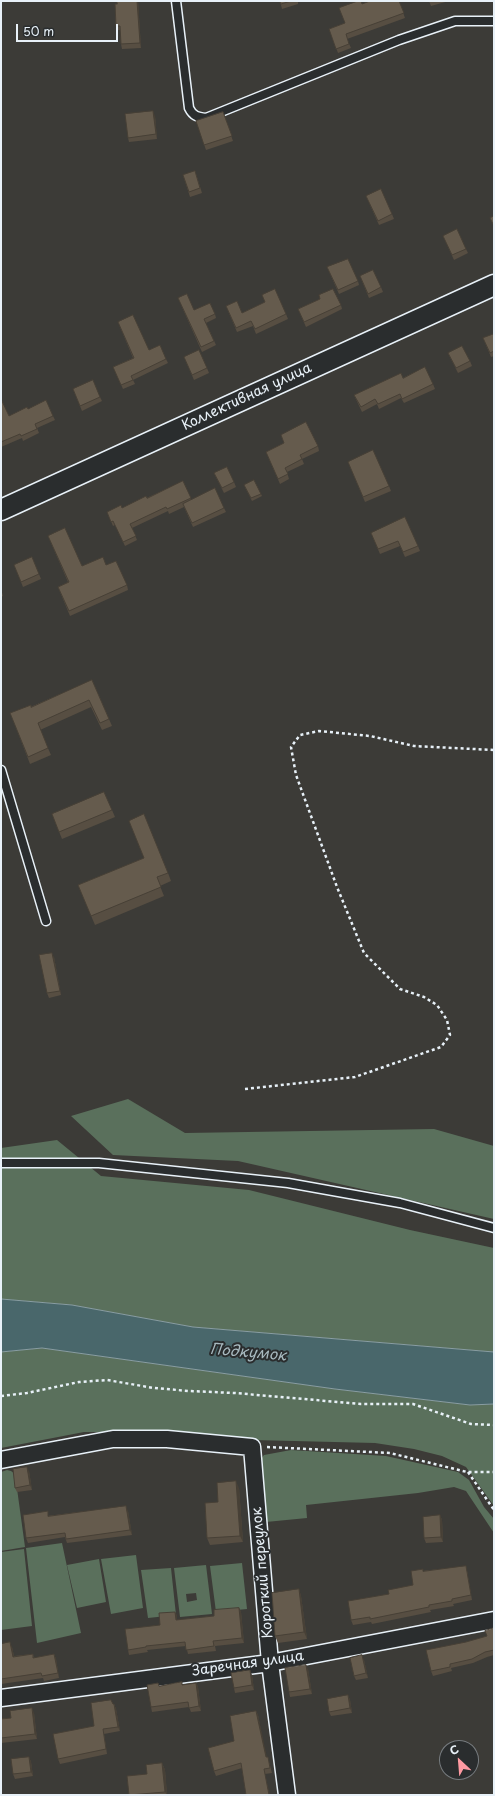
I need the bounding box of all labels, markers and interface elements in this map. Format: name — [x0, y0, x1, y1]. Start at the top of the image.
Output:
scale bar — [18, 16, 120, 42]
text: 50 m — [23, 22, 54, 40]
street label: Коллективная улица — [180, 360, 314, 434]
water label: Подкумок — [209, 1341, 287, 1365]
street label: Короткий переулок — [249, 1507, 277, 1639]
street label: Заречная улица — [191, 1648, 305, 1680]
north arrow — [439, 1740, 479, 1780]
text: С — [447, 1740, 461, 1759]

